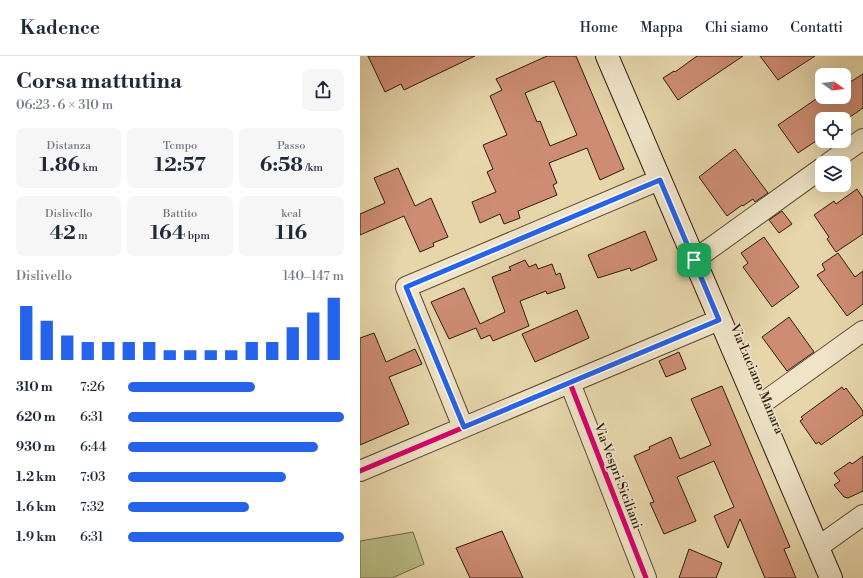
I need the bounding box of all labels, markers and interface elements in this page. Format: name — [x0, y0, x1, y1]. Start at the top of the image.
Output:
text: Kadence — [20, 16, 100, 40]
text: Home — [580, 19, 618, 37]
text: Mappa — [640, 19, 683, 37]
text: Chi siamo — [705, 19, 768, 37]
text: Contatti — [790, 19, 843, 37]
text: Corsa mattutina — [16, 68, 182, 95]
north arrow — [815, 68, 851, 104]
map controls — [815, 68, 851, 192]
button: share — [302, 69, 344, 111]
text: 06:23 · 6 × 310 m — [16, 97, 113, 113]
button: locate — [815, 112, 851, 148]
text: Distanza — [47, 139, 91, 153]
text: Tempo — [163, 139, 197, 153]
text: Passo — [277, 139, 306, 153]
text: 1.86 — [40, 153, 80, 178]
text: 12:57 — [154, 153, 206, 178]
text: 6:58 — [260, 153, 303, 178]
button: layers — [815, 156, 851, 192]
text: km — [80, 161, 98, 175]
text: /km — [303, 161, 323, 175]
text: Dislivello — [45, 207, 92, 221]
text: Battito — [163, 207, 197, 221]
text: kcal — [281, 207, 301, 221]
text: 42 — [50, 221, 76, 246]
text: 164 — [150, 221, 185, 246]
text: 116 — [275, 221, 307, 246]
text: m — [76, 229, 88, 243]
text: bpm — [185, 229, 210, 243]
pin — [677, 243, 711, 277]
icon: arrive — [683, 249, 705, 271]
text: Dislivello — [16, 268, 72, 284]
text: 140–147 m — [283, 268, 344, 284]
street label: Via Luciano Manara — [726, 321, 788, 437]
text: 310 m — [16, 379, 53, 395]
text: 7:26 — [80, 379, 105, 395]
text: 620 m — [16, 409, 56, 425]
text: 6:31 — [80, 409, 103, 425]
street label: Via Vespri Siciliani — [590, 420, 646, 531]
text: 930 m — [16, 439, 55, 455]
text: 6:44 — [80, 439, 107, 455]
text: 1.2 km — [16, 469, 56, 485]
text: 7:03 — [80, 469, 105, 485]
text: 1.6 km — [16, 499, 56, 515]
text: 7:32 — [80, 499, 104, 515]
text: 1.9 km — [16, 529, 56, 545]
text: 6:31 — [80, 529, 103, 545]

